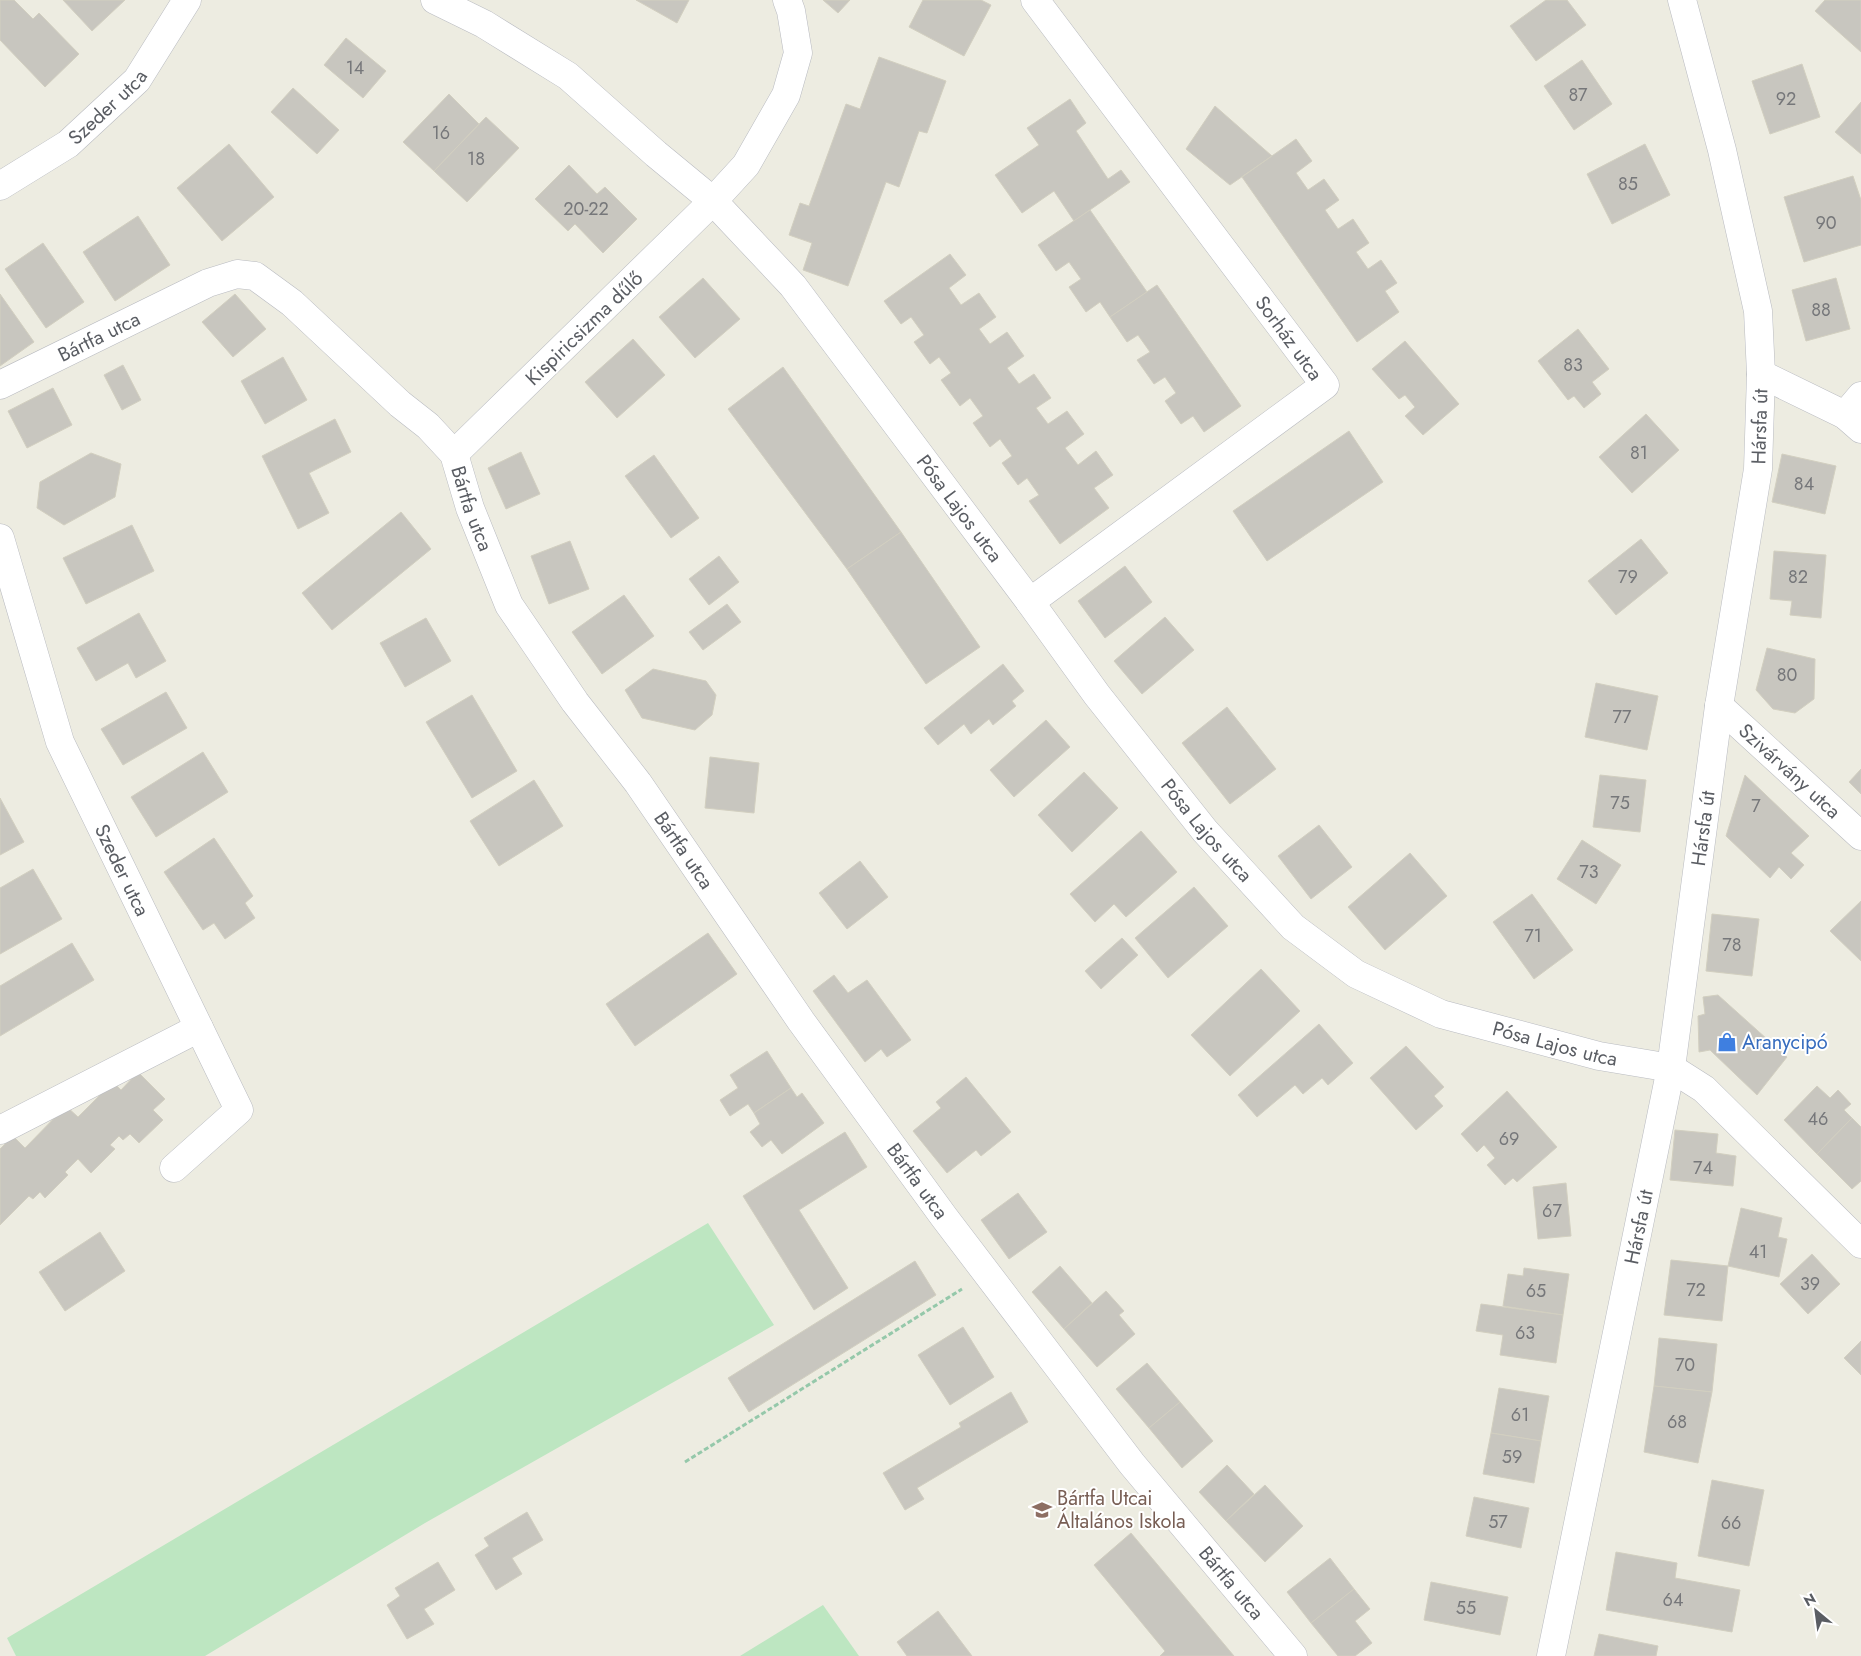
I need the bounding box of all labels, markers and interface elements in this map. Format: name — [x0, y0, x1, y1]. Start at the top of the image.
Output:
house number: 14 — [346, 55, 364, 81]
street label: Szeder utca — [62, 64, 155, 152]
house number: 87 — [1568, 82, 1588, 108]
house number: 92 — [1776, 86, 1796, 112]
house number: 16 — [432, 120, 450, 146]
house number: 18 — [467, 146, 485, 172]
house number: 85 — [1618, 171, 1638, 197]
house number: 20-22 — [563, 196, 609, 222]
house number: 90 — [1815, 210, 1837, 236]
street label: Kispiricsizma dűlő — [519, 264, 650, 392]
street label: Sorház utca — [1248, 290, 1329, 387]
house number: 88 — [1811, 297, 1831, 323]
street label: Bártfa utca — [53, 305, 145, 370]
house number: 83 — [1563, 352, 1583, 378]
street label: Hársfa út — [1744, 388, 1776, 465]
house number: 81 — [1630, 440, 1648, 466]
street label: Pósa Lajos utca — [909, 449, 1009, 569]
street label: Bártfa utca — [443, 463, 500, 556]
house number: 84 — [1794, 471, 1814, 497]
house number: 79 — [1618, 564, 1638, 590]
house number: 82 — [1788, 564, 1808, 590]
house number: 80 — [1777, 662, 1798, 688]
house number: 77 — [1613, 704, 1632, 730]
street label: Szivárvány utca — [1732, 717, 1847, 826]
street label: Pósa Lajos utca — [1154, 773, 1259, 889]
street label: Hársfa út — [1684, 789, 1723, 868]
house number: 75 — [1610, 790, 1630, 816]
house number: 7 — [1751, 793, 1761, 819]
street label: Bártfa utca — [647, 806, 721, 895]
street label: Szeder utca — [87, 819, 157, 921]
house number: 73 — [1579, 859, 1599, 885]
house number: 71 — [1524, 923, 1542, 949]
house number: 78 — [1722, 932, 1742, 958]
street label: Pósa Lajos utca — [1489, 1014, 1619, 1074]
place label: Aranycipó — [1742, 1028, 1828, 1057]
shop icon: Aranycipó — [1716, 1031, 1738, 1053]
house number: 46 — [1808, 1106, 1828, 1132]
house number: 69 — [1499, 1126, 1519, 1152]
street label: Bártfa utca — [880, 1137, 955, 1226]
house number: 74 — [1693, 1155, 1713, 1181]
street label: Hársfa út — [1617, 1187, 1661, 1267]
house number: 67 — [1542, 1198, 1562, 1224]
house number: 41 — [1749, 1239, 1767, 1265]
house number: 39 — [1800, 1271, 1820, 1297]
house number: 72 — [1686, 1277, 1706, 1303]
house number: 65 — [1526, 1278, 1546, 1304]
house number: 63 — [1515, 1320, 1535, 1346]
house number: 70 — [1675, 1352, 1695, 1378]
house number: 61 — [1511, 1402, 1529, 1428]
house number: 68 — [1667, 1409, 1687, 1435]
house number: 59 — [1502, 1444, 1522, 1470]
place label: Bártfa Utcai Általános Iskola — [1057, 1484, 1186, 1536]
school or university icon: Bártfa Utcai Általános Iskola — [1031, 1499, 1053, 1521]
house number: 57 — [1488, 1509, 1508, 1535]
house number: 66 — [1721, 1510, 1741, 1536]
street label: Bártfa utca — [1192, 1540, 1271, 1626]
north arrow — [1791, 1586, 1841, 1636]
house number: 64 — [1663, 1587, 1683, 1613]
text: N — [1800, 1588, 1819, 1611]
house number: 55 — [1456, 1595, 1476, 1621]

